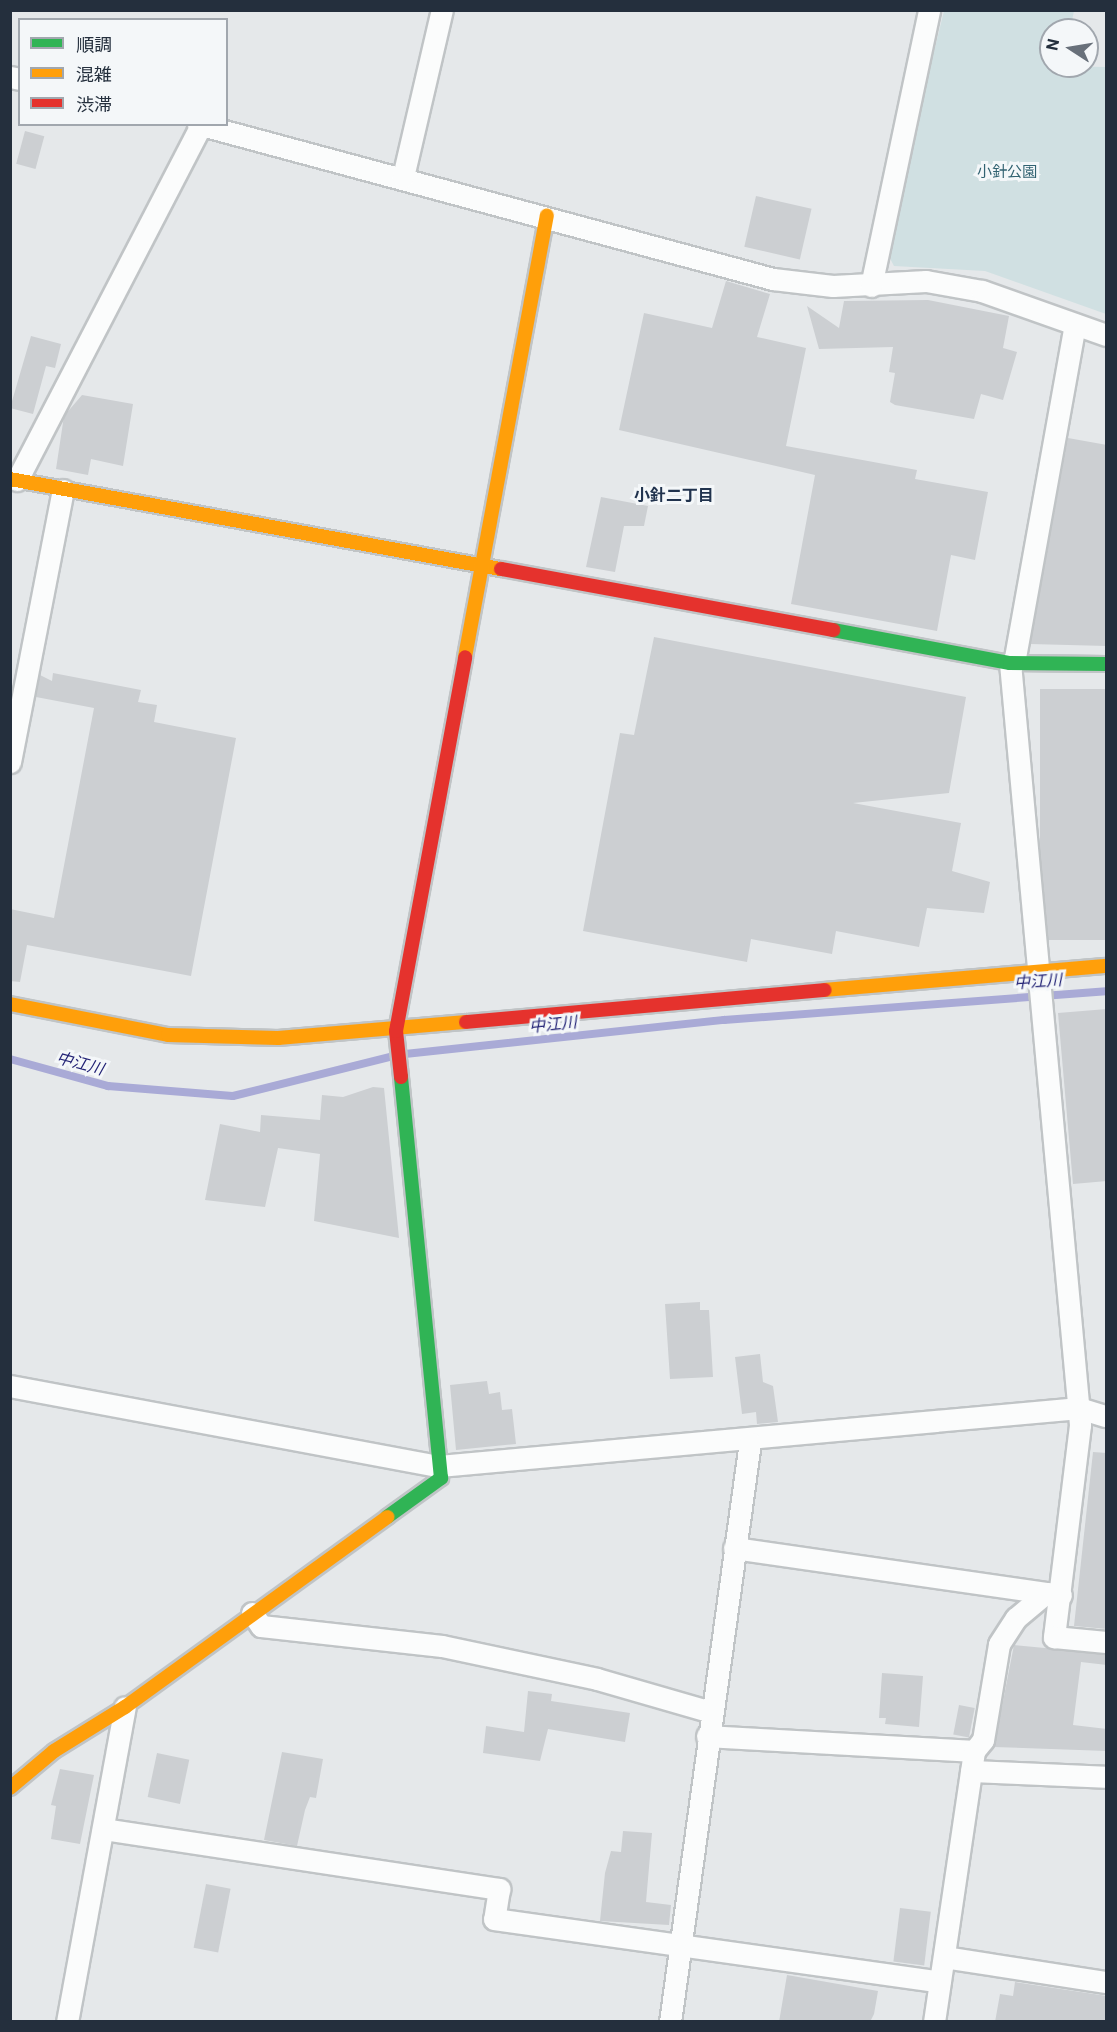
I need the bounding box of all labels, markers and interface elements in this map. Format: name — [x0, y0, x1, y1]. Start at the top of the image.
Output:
legend — [18, 18, 228, 126]
north arrow — [1039, 18, 1099, 78]
text: 順調 — [76, 34, 112, 55]
text: N — [1042, 37, 1063, 52]
text: 混雑 — [76, 64, 112, 85]
text: 渋滞 — [76, 94, 112, 115]
park label: 小針公園 — [977, 164, 1037, 182]
district label: 小針二丁目 — [634, 486, 714, 506]
water label: 中江川 — [1013, 971, 1063, 993]
water label: 中江川 — [528, 1013, 578, 1037]
water label: 中江川 — [54, 1049, 106, 1079]

